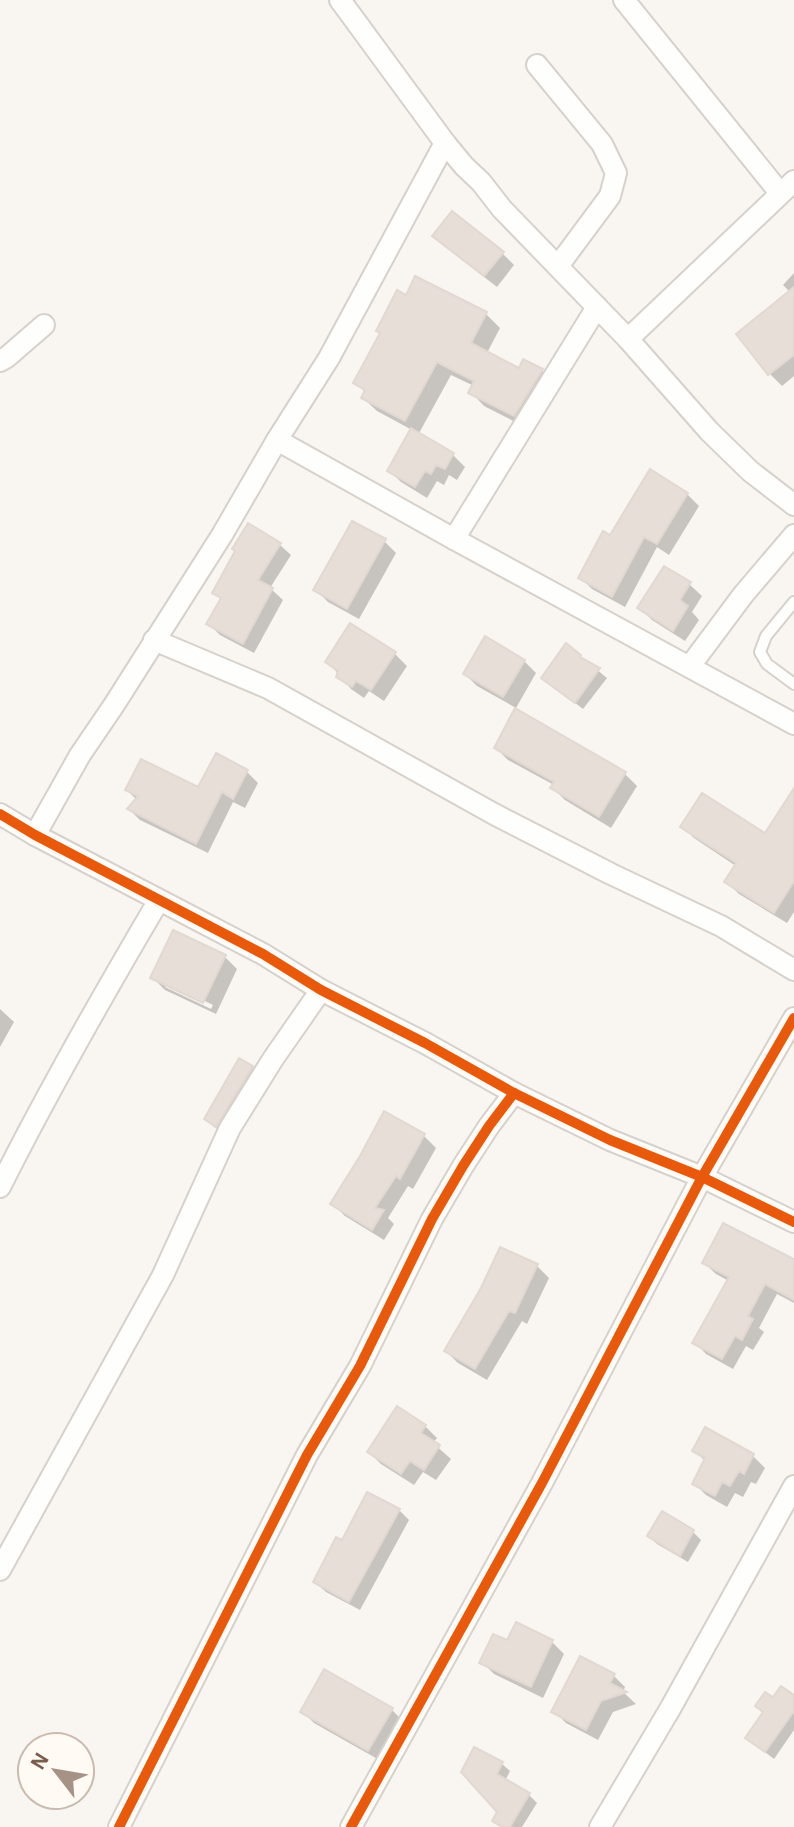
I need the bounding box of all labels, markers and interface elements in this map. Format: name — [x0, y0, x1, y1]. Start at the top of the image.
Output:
north arrow — [16, 1731, 96, 1811]
text: N — [26, 1749, 53, 1773]

